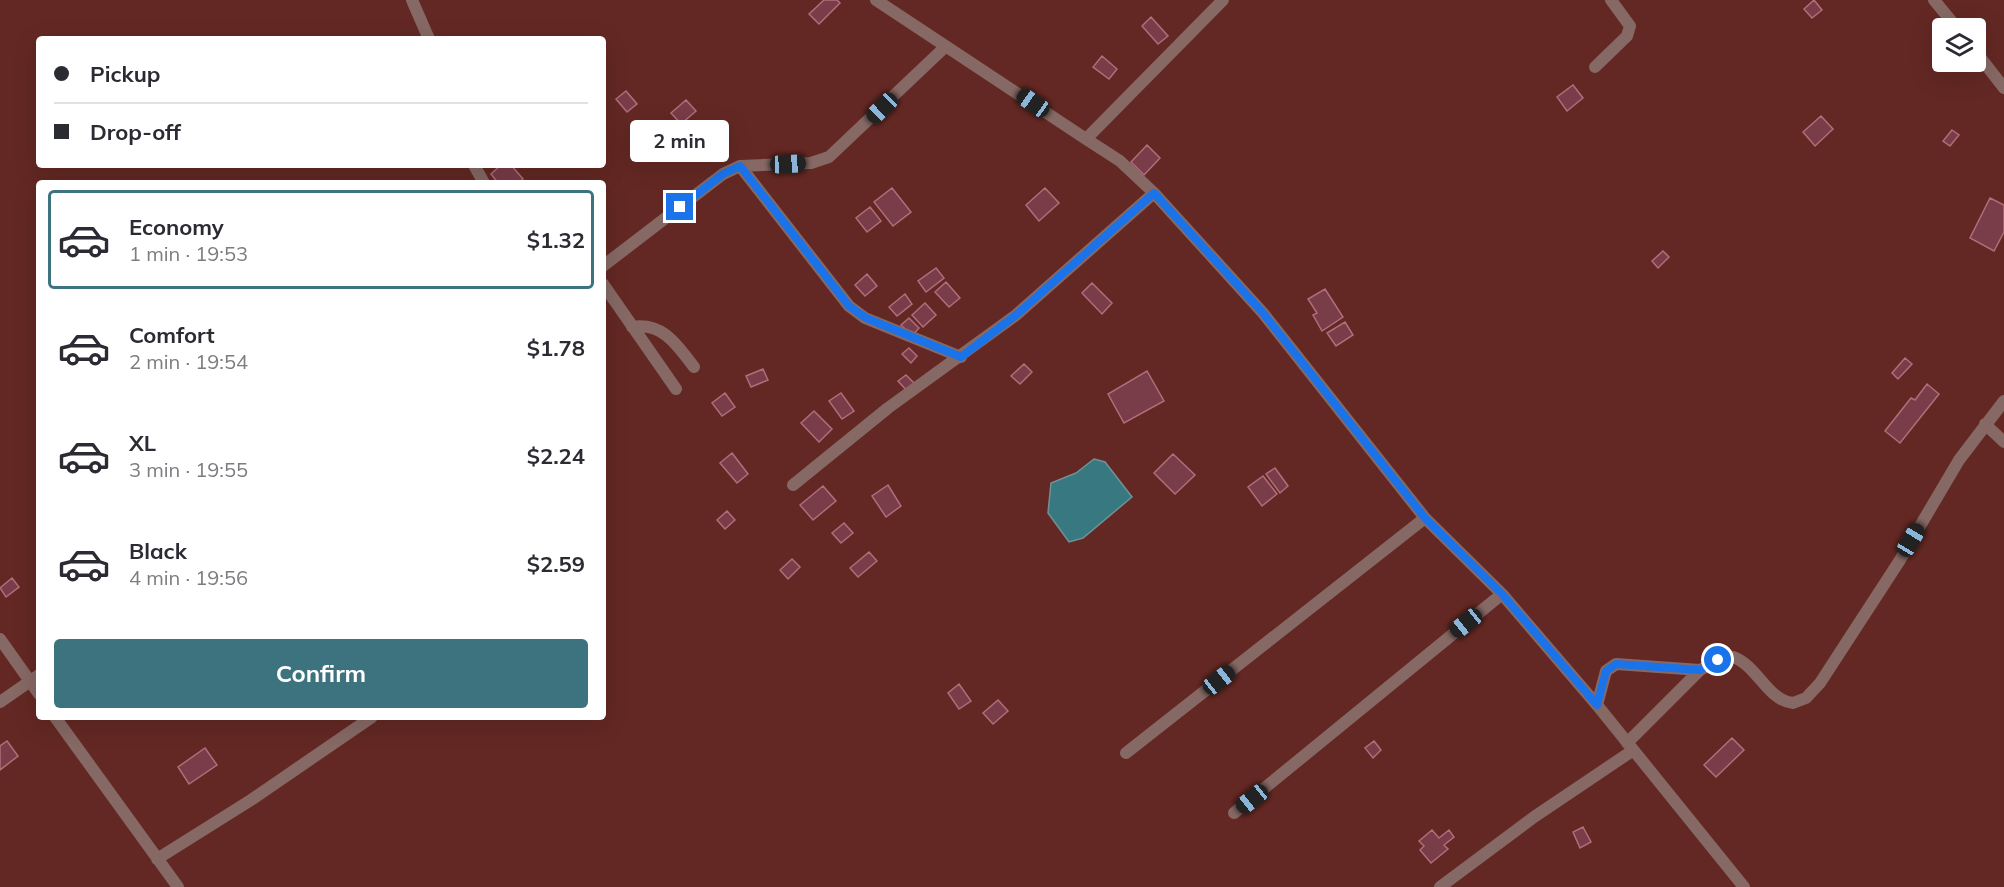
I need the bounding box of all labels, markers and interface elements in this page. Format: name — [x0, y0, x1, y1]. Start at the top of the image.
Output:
map controls — [1932, 18, 1986, 72]
button: layers — [1932, 18, 1986, 72]
text: Pickup — [90, 60, 160, 88]
car — [1013, 85, 1053, 121]
car — [863, 89, 901, 127]
text: Drop-off — [90, 118, 181, 146]
callout: 2 min — [630, 120, 730, 162]
text: 2 min — [653, 128, 706, 153]
car — [770, 154, 806, 174]
route end — [666, 193, 693, 220]
icon: car — [57, 213, 111, 267]
text: Economy — [129, 213, 224, 241]
text: $1.32 — [527, 226, 585, 254]
text: 1 min · 19:53 — [129, 241, 248, 266]
icon: car — [57, 321, 111, 375]
text: Comfort — [129, 321, 215, 349]
text: $1.78 — [527, 334, 585, 362]
text: 2 min · 19:54 — [129, 349, 248, 374]
icon: car — [57, 429, 111, 483]
text: XL — [129, 429, 156, 457]
text: $2.24 — [527, 442, 585, 470]
text: 3 min · 19:55 — [129, 457, 248, 482]
car — [1894, 520, 1928, 560]
icon: car — [57, 537, 111, 591]
text: Black — [129, 537, 187, 565]
text: $2.59 — [527, 550, 585, 578]
text: 4 min · 19:56 — [129, 565, 248, 590]
car — [1446, 605, 1486, 641]
button: Confirm — [54, 639, 588, 708]
route start — [1704, 646, 1731, 673]
car — [1199, 662, 1239, 698]
car — [1232, 781, 1272, 817]

